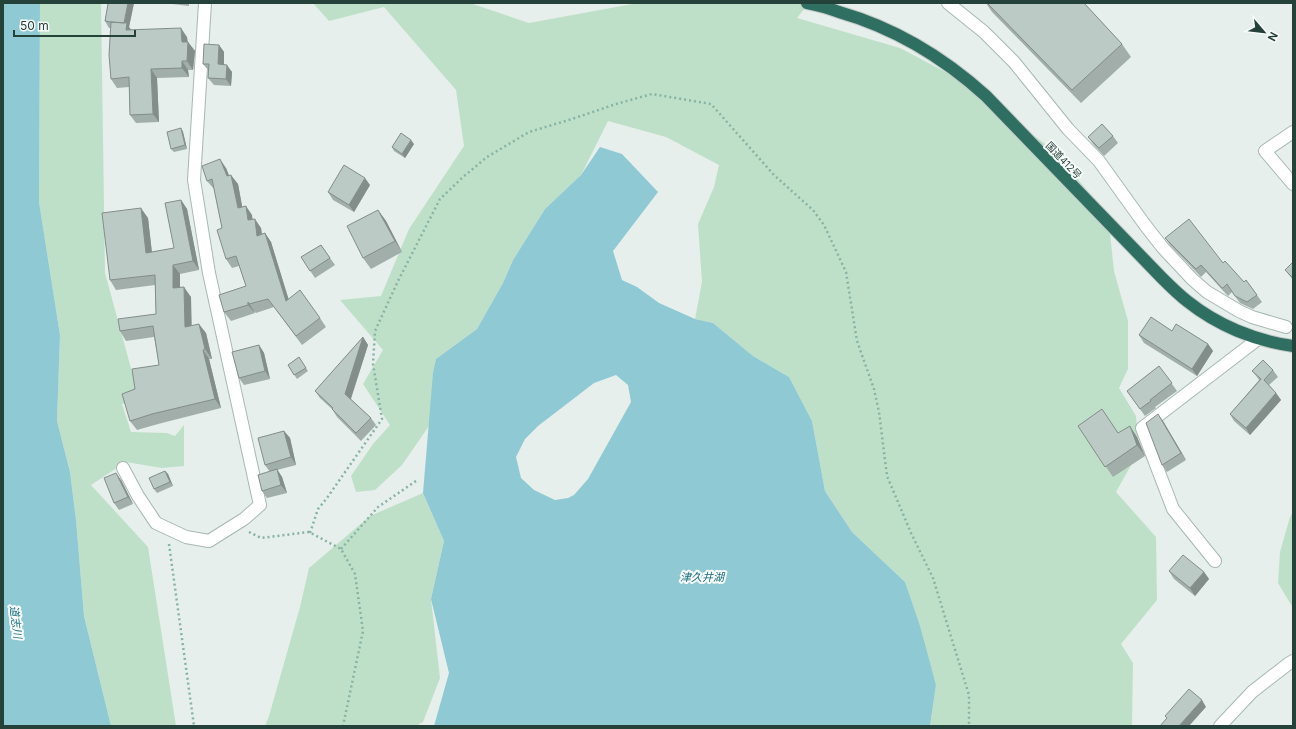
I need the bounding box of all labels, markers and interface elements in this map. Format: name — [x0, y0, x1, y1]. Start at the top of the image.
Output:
scale bar — [14, 12, 135, 38]
north arrow — [1244, 12, 1284, 52]
text: 50 m — [20, 18, 49, 33]
text: N — [1265, 30, 1281, 44]
street label: 国道412号 — [1044, 139, 1084, 181]
water label: 津久井湖 — [680, 570, 726, 584]
water label: 道志川 — [7, 605, 25, 640]

